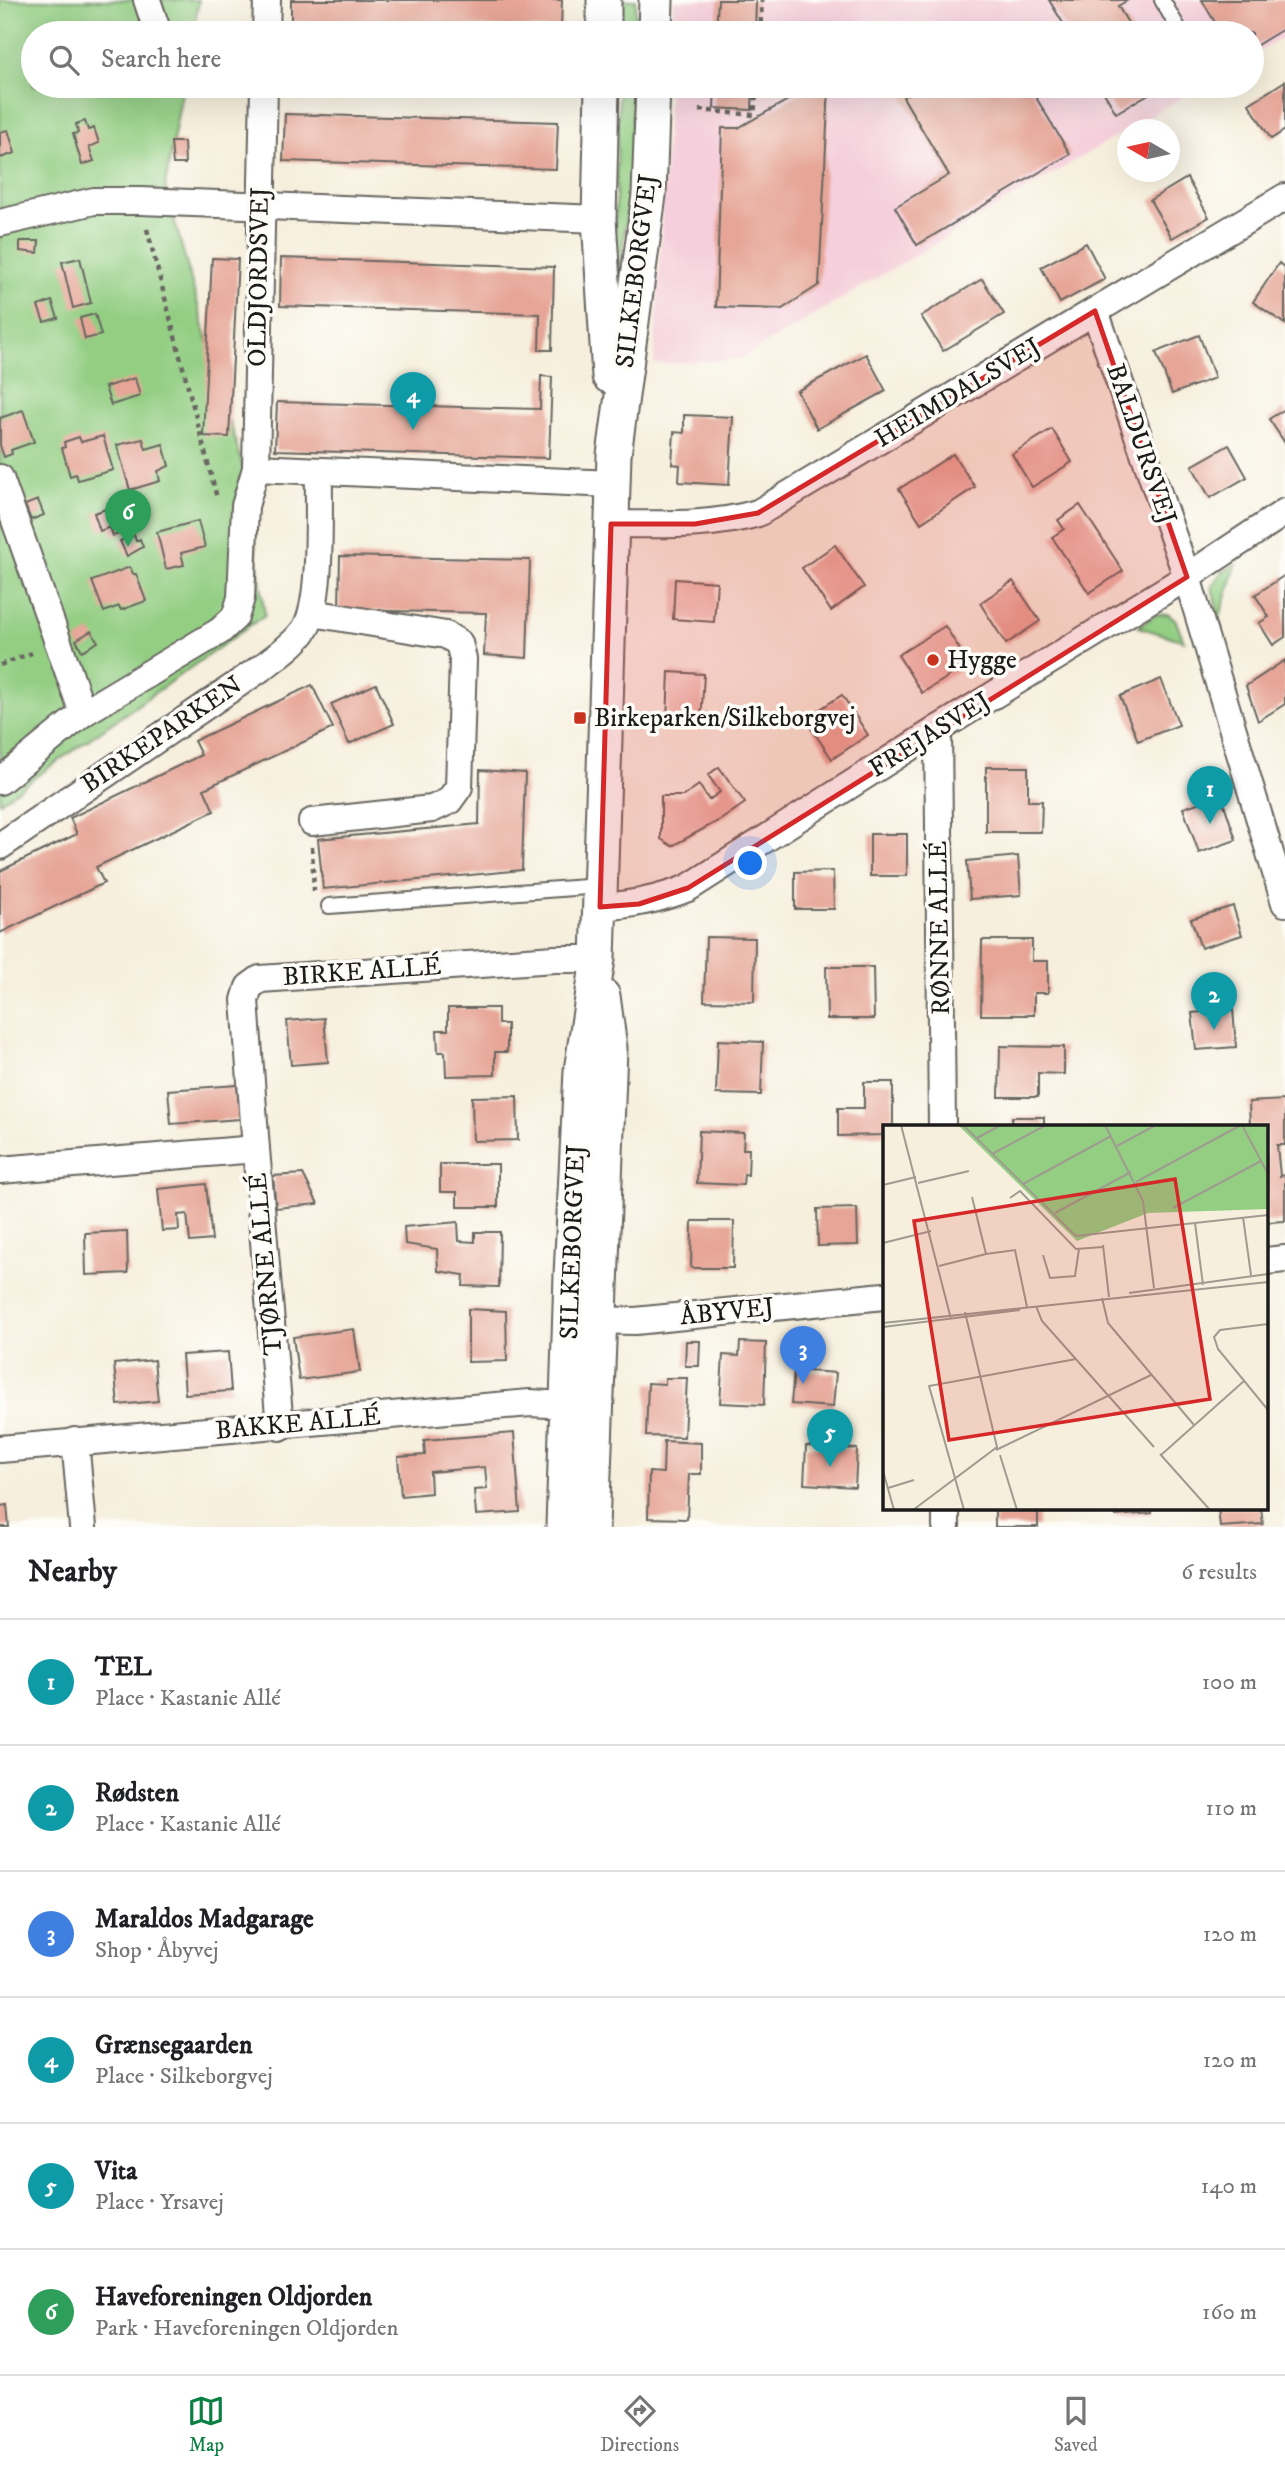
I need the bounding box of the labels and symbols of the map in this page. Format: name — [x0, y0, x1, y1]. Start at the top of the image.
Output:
north arrow — [1117, 119, 1180, 182]
street label: SILKEBORGVEJ — [609, 172, 665, 370]
street label: OLDJORDSVEJ — [241, 187, 277, 367]
street label: HEIMDALSVEJ — [869, 330, 1047, 456]
street label: BALDURSVEJ — [1098, 360, 1184, 528]
pin: 4 — [390, 372, 436, 430]
pin: 6 — [105, 489, 151, 547]
place label: Hygge — [947, 644, 1017, 677]
marker: Hygge — [925, 652, 941, 668]
street label: BIRKEPARKEN — [75, 669, 249, 801]
street label: FREJASVEJ — [863, 685, 997, 785]
place label: Birkeparken/Silkeborgvej — [594, 702, 855, 735]
marker: Birkeparken/Silkeborgvej — [572, 710, 588, 726]
pin: 1 — [1187, 766, 1233, 824]
street label: RØNNE ALLÉ — [922, 841, 958, 1015]
your location — [733, 846, 767, 880]
street label: BIRKE ALLÉ — [281, 950, 443, 994]
pin: 2 — [1191, 972, 1237, 1030]
inset map — [883, 1125, 1268, 1510]
street label: SILKEBORGVEJ — [553, 1144, 593, 1340]
street label: TJØRNE ALLÉ — [242, 1171, 290, 1357]
street label: ÅBYVEJ — [678, 1290, 776, 1333]
pin: 3 — [780, 1326, 826, 1384]
street label: BAKKE ALLÉ — [214, 1400, 382, 1448]
pin: 5 — [807, 1409, 853, 1467]

